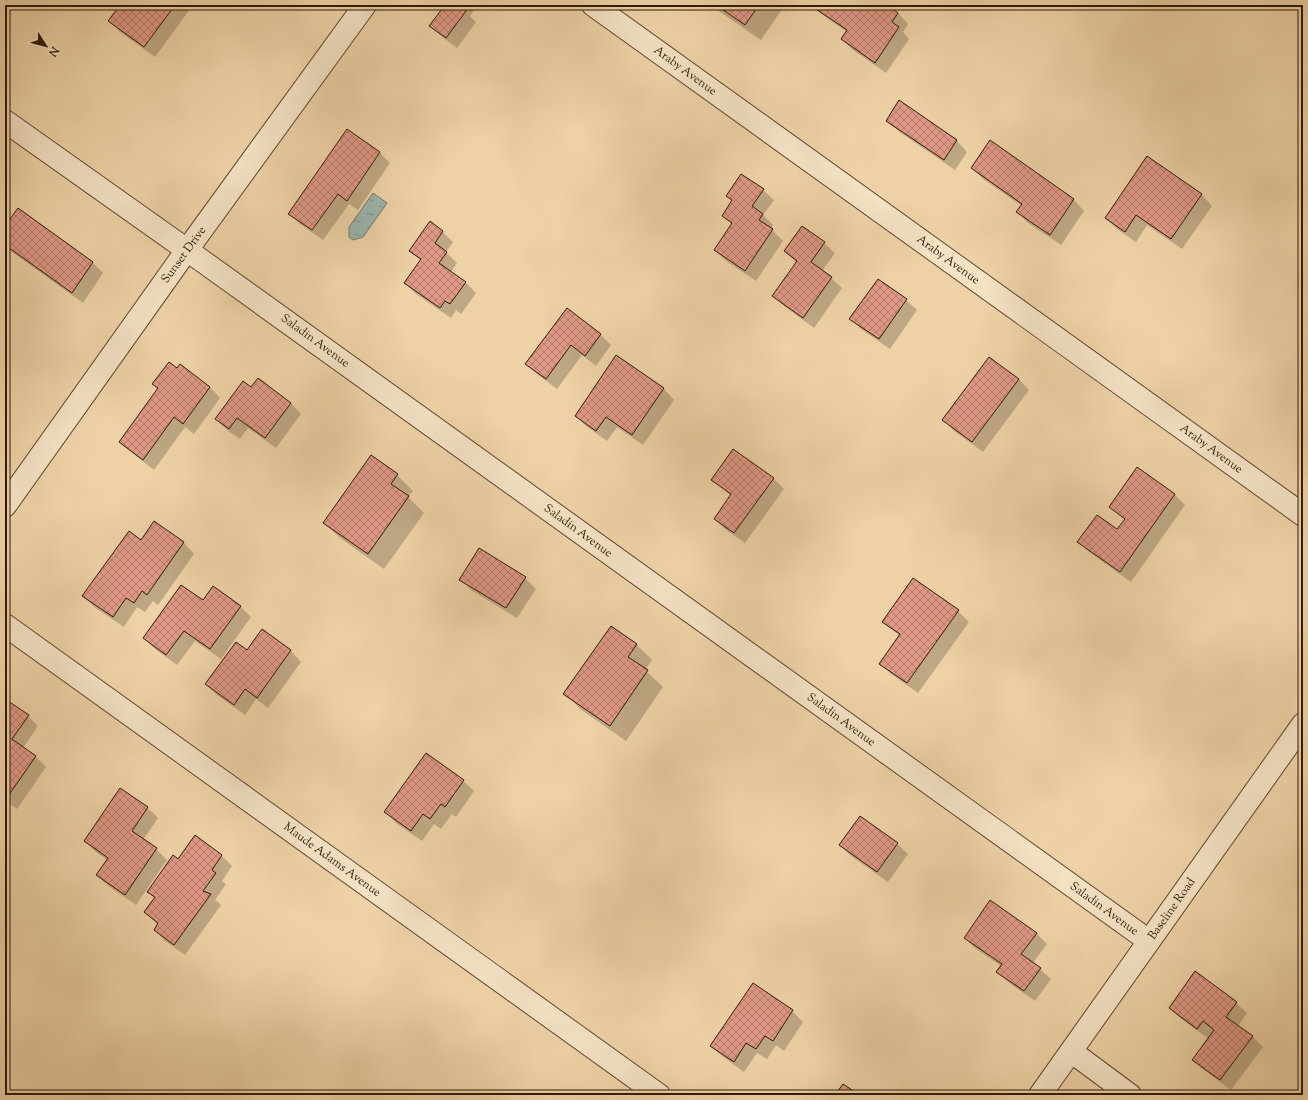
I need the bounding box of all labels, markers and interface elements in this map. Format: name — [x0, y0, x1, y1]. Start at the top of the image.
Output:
north arrow — [26, 26, 66, 66]
text: N — [44, 42, 63, 60]
street label: Araby Avenue — [650, 42, 721, 100]
street label: Sunset Drive — [157, 222, 211, 287]
street label: Araby Avenue — [913, 231, 984, 289]
street label: Saladin Avenue — [277, 310, 354, 372]
street label: Araby Avenue — [1176, 420, 1247, 478]
street label: Saladin Avenue — [540, 500, 617, 562]
street label: Saladin Avenue — [803, 689, 880, 751]
street label: Maude Adams Avenue — [279, 818, 385, 902]
street label: Baseline Road — [1144, 874, 1200, 944]
street label: Saladin Avenue — [1066, 878, 1143, 940]

